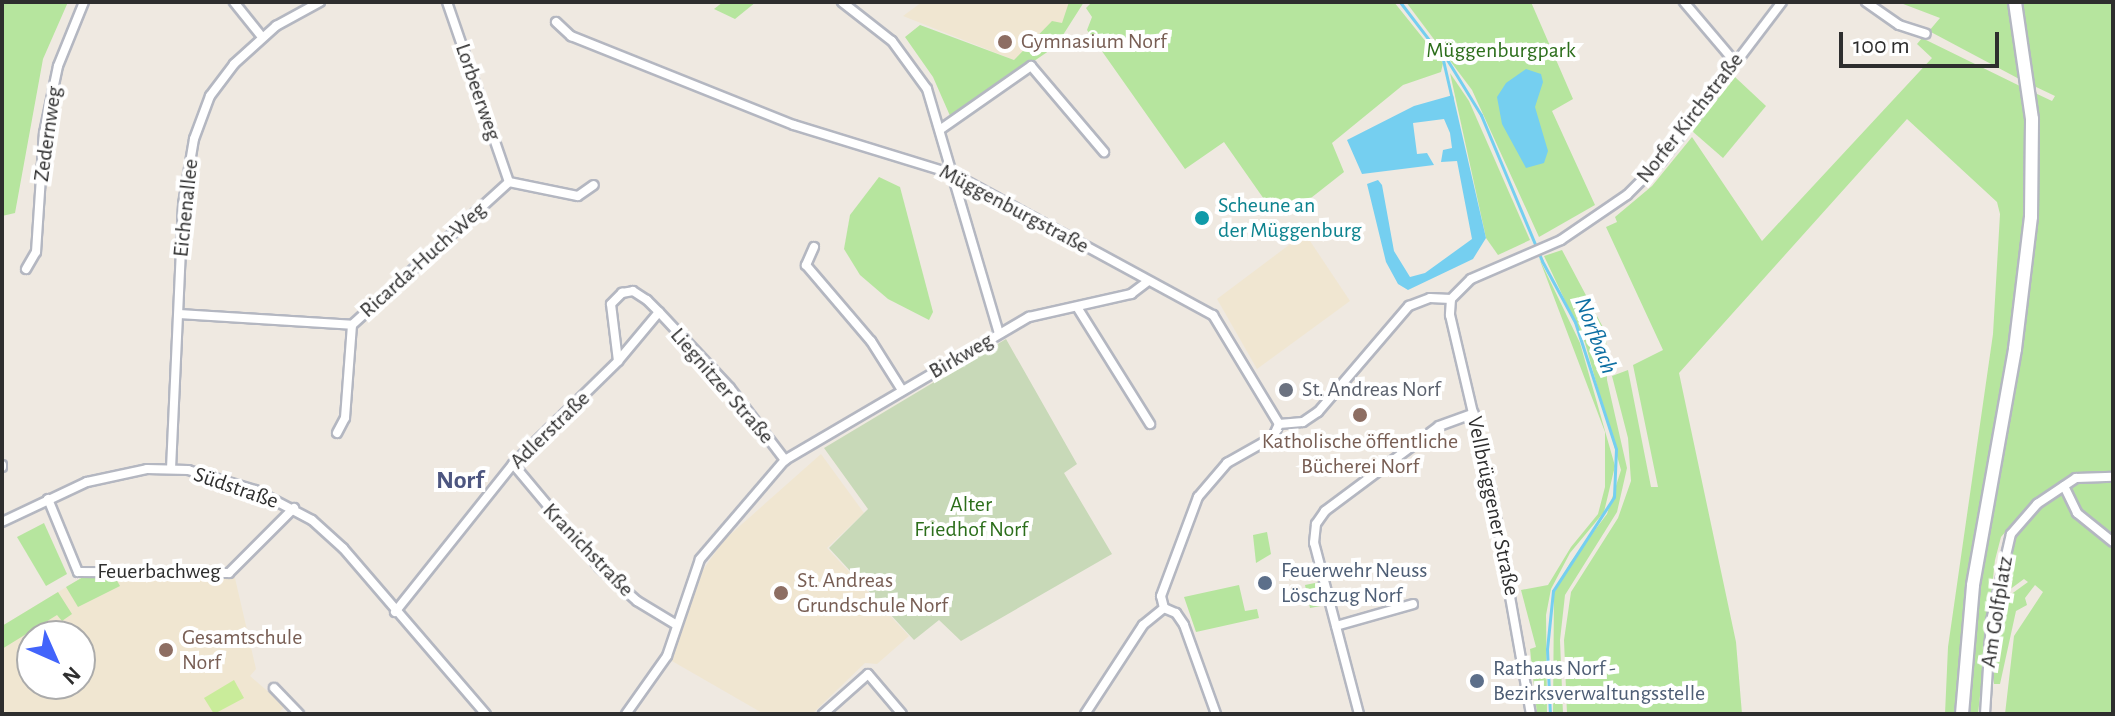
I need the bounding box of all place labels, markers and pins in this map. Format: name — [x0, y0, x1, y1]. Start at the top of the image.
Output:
place label: Gymnasium Norf — [1021, 29, 1167, 55]
marker: Gymnasium Norf — [996, 33, 1014, 51]
place label: Scheune an der Müggenburg — [1218, 192, 1361, 244]
marker: Scheune an der Müggenburg — [1193, 209, 1211, 227]
place label: St. Andreas Norf — [1302, 377, 1441, 403]
marker: St. Andreas Norf — [1277, 381, 1295, 399]
marker: Katholische öffentliche Bücherei Norf — [1351, 406, 1369, 424]
place label: Katholische öffentliche Bücherei Norf — [1262, 428, 1458, 480]
place label: Feuerwehr Neuss Löschzug Norf — [1281, 557, 1427, 608]
place label: St. Andreas Grundschule Norf — [797, 567, 948, 618]
marker: Feuerwehr Neuss Löschzug Norf — [1256, 574, 1274, 592]
marker: St. Andreas Grundschule Norf — [772, 584, 790, 602]
place label: Gesamtschule Norf — [182, 624, 302, 676]
marker: Gesamtschule Norf — [157, 641, 175, 659]
place label: Rathaus Norf - Bezirksverwaltungsstelle — [1493, 655, 1705, 706]
marker: Rathaus Norf - Bezirksverwaltungsstelle — [1468, 672, 1486, 690]

